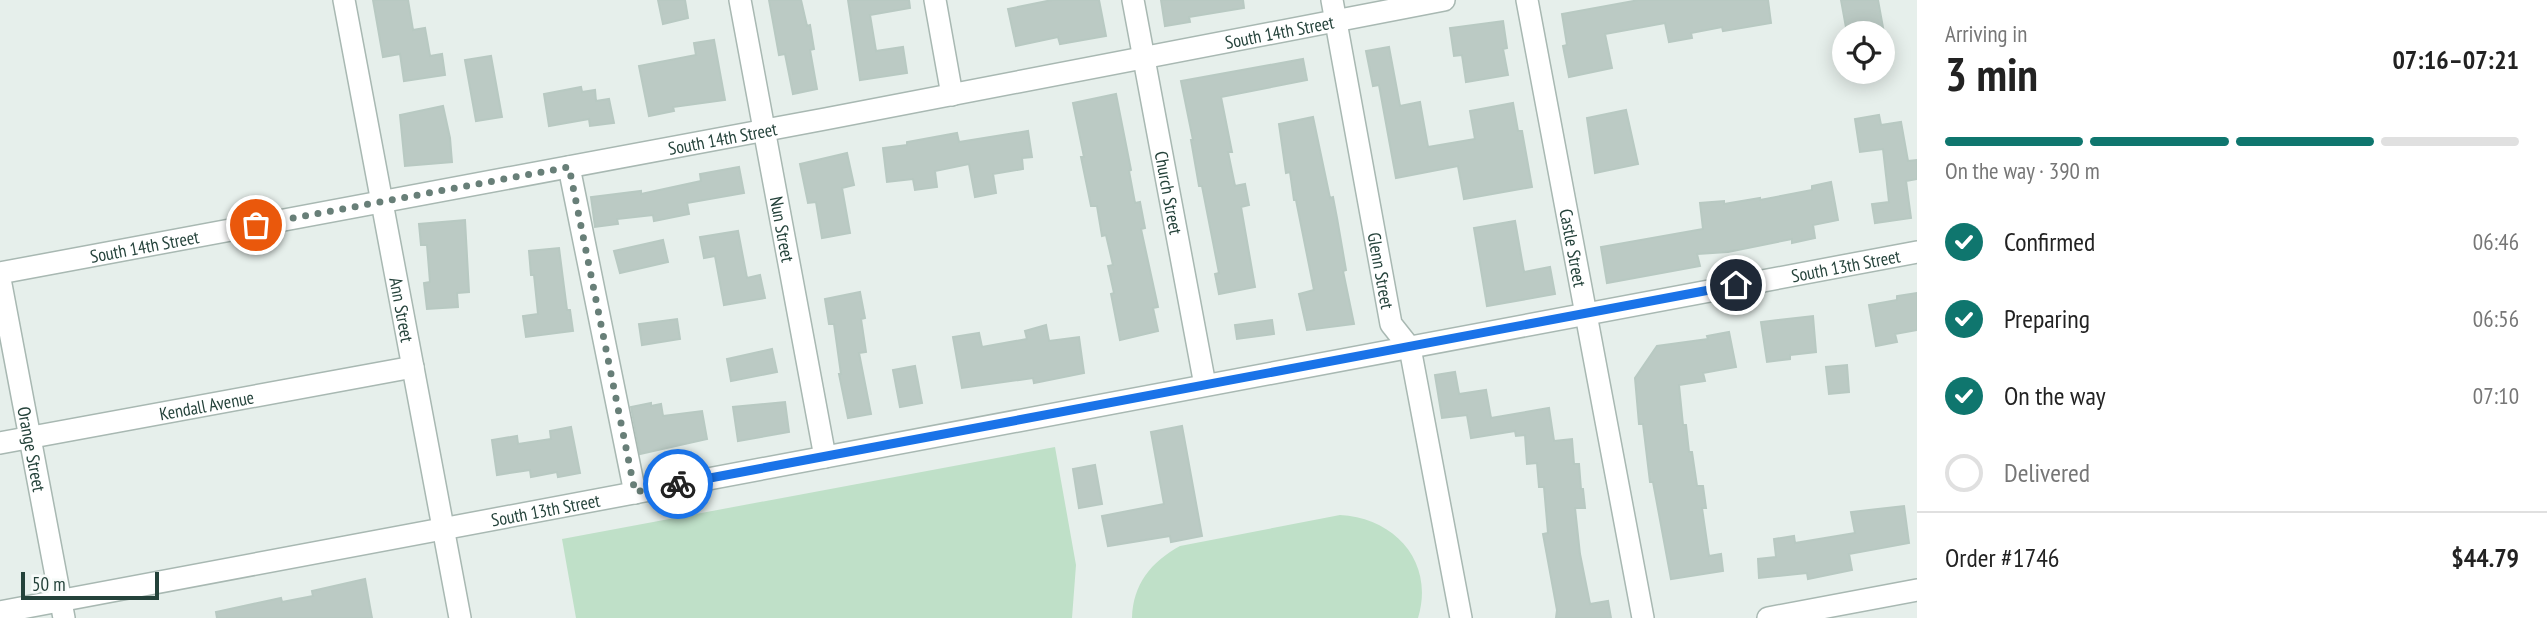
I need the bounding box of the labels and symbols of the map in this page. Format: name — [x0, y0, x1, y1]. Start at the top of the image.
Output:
street label: South 14th Street — [1223, 10, 1336, 53]
street label: South 14th Street — [666, 117, 779, 160]
street label: Church Street — [1150, 149, 1188, 236]
street label: Nun Street — [765, 194, 800, 264]
pin — [226, 195, 286, 255]
street label: Castle Street — [1555, 207, 1592, 289]
street label: South 14th Street — [88, 225, 201, 267]
street label: Glenn Street — [1363, 230, 1400, 311]
street label: South 13th Street — [1789, 244, 1902, 287]
pin — [1706, 255, 1766, 315]
street label: Ann Street — [385, 275, 419, 344]
street label: Kendall Avenue — [157, 385, 256, 425]
street label: Orange Street — [13, 404, 51, 494]
courier — [643, 449, 713, 519]
street label: South 13th Street — [489, 488, 602, 531]
scale bar — [21, 569, 159, 601]

